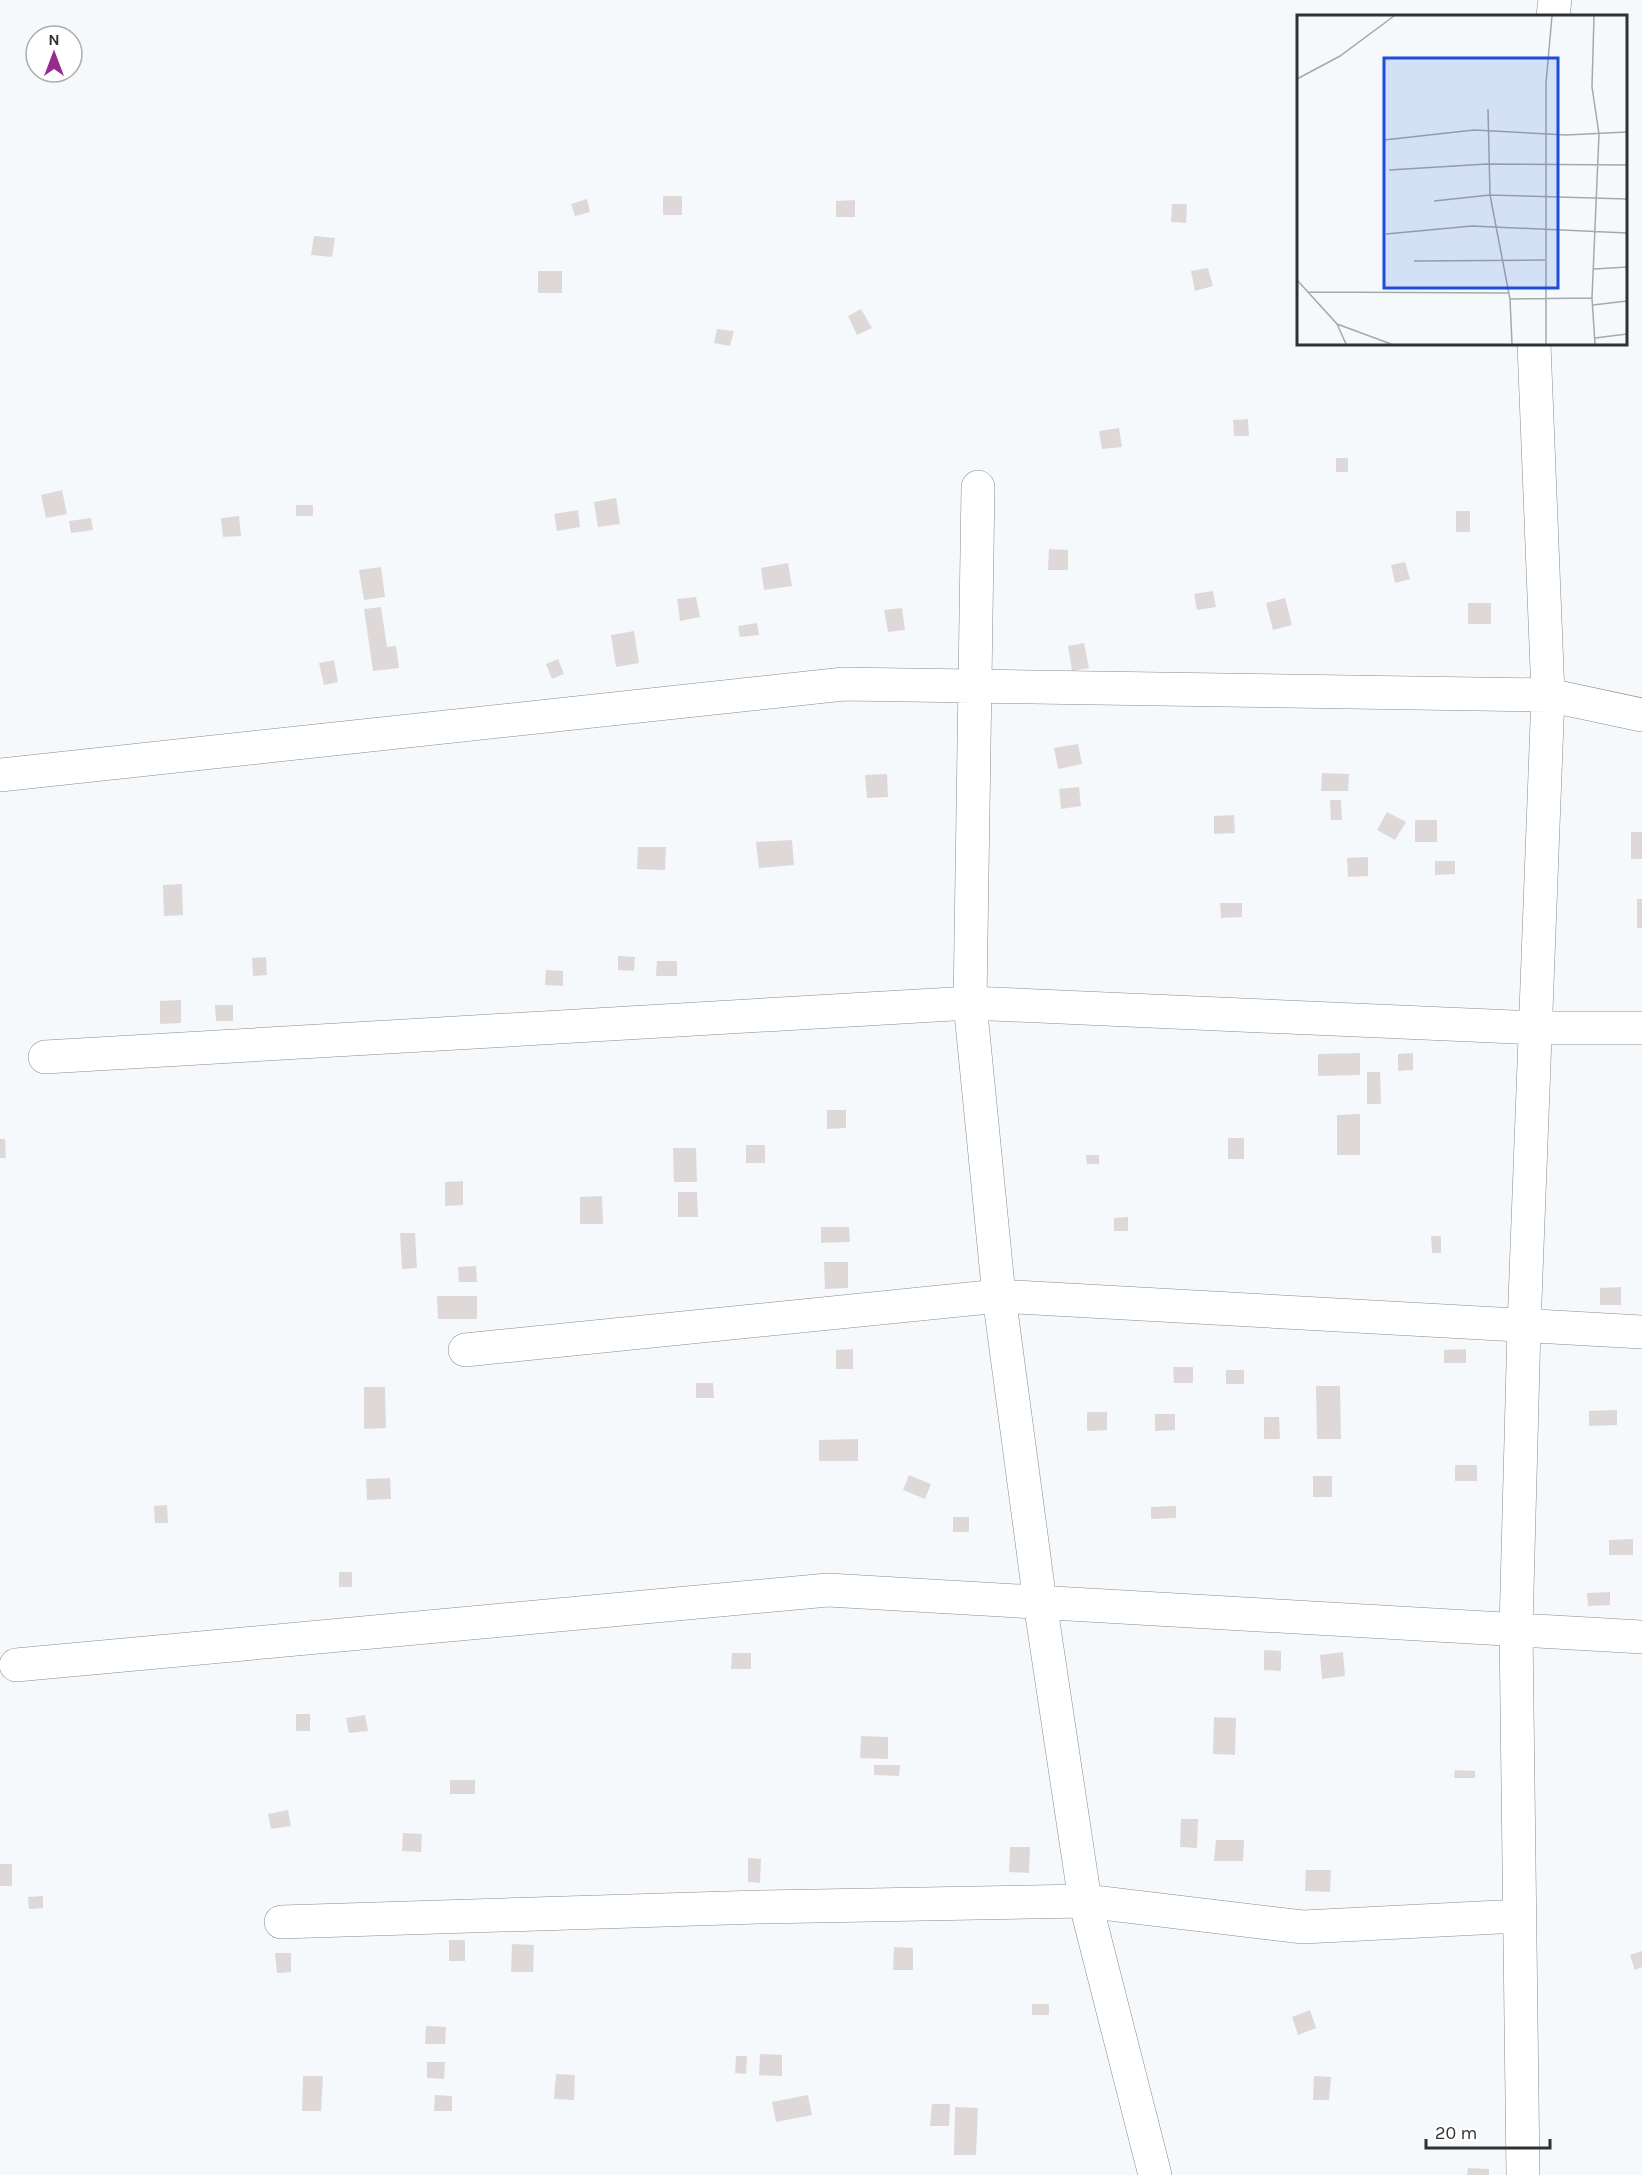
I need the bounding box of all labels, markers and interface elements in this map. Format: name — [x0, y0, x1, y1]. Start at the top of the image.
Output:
inset map — [1297, 15, 1627, 345]
north arrow — [24, 24, 84, 84]
text: N — [48, 30, 60, 49]
scale bar — [1426, 2112, 1550, 2150]
text: 20 m — [1435, 2122, 1477, 2144]

